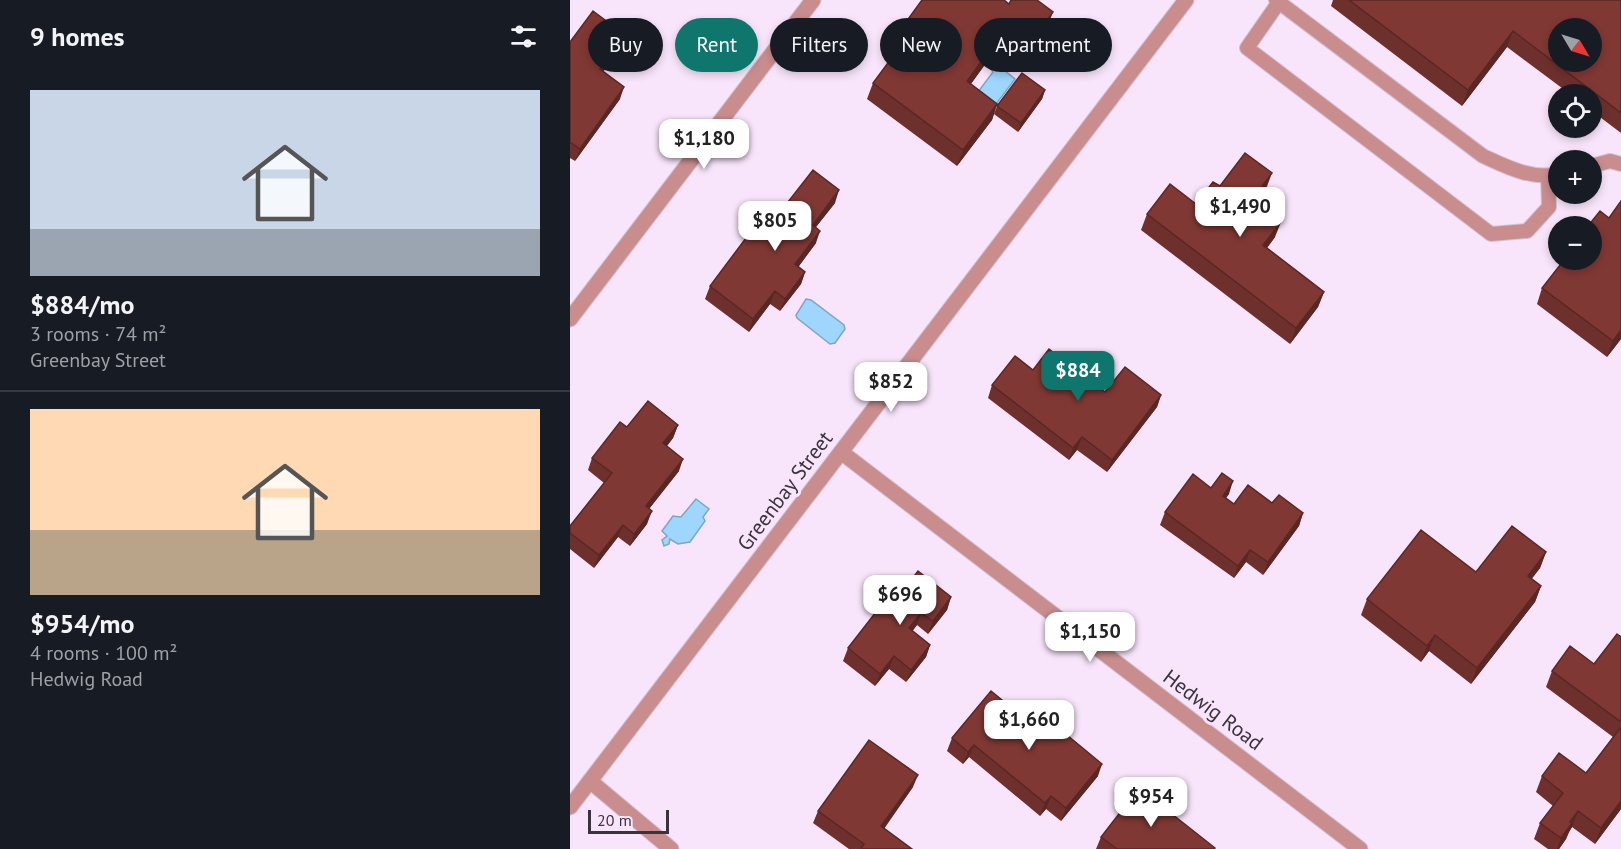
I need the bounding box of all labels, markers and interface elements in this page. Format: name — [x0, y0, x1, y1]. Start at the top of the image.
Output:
chip: Buy — [588, 18, 663, 72]
chip: Rent — [675, 18, 758, 72]
chip: Filters — [770, 18, 868, 72]
chip: New — [880, 18, 962, 72]
chip: Apartment — [974, 18, 1112, 72]
north arrow — [1548, 18, 1602, 72]
map controls — [1548, 18, 1602, 270]
text: 9 homes — [30, 20, 125, 53]
icon: filters — [507, 20, 540, 53]
button: locate — [1548, 84, 1602, 138]
pin: $1,180 — [655, 119, 753, 170]
text: $1,180 — [673, 125, 735, 151]
icon: home — [231, 129, 339, 237]
button: + — [1548, 150, 1602, 204]
pin: $1,490 — [1191, 187, 1289, 238]
text: $1,490 — [1209, 193, 1271, 219]
pin: $805 — [739, 201, 811, 252]
text: $805 — [752, 207, 798, 233]
button: − — [1548, 216, 1602, 270]
text: $884/mo — [30, 288, 134, 321]
text: 3 rooms · 74 m² — [30, 321, 166, 347]
text: Greenbay Street — [30, 347, 166, 373]
pin: $884 — [1042, 351, 1114, 402]
text: $884 — [1055, 357, 1101, 383]
pin: $852 — [855, 362, 927, 413]
text: $852 — [868, 368, 914, 394]
street label: Greenbay Street — [731, 426, 838, 556]
icon: home — [231, 448, 339, 556]
pin: $696 — [864, 575, 936, 626]
text: $696 — [877, 581, 923, 607]
text: $954/mo — [30, 607, 134, 640]
pin: $1,150 — [1041, 612, 1139, 663]
text: $1,150 — [1059, 618, 1121, 644]
text: 4 rooms · 100 m² — [30, 640, 177, 666]
street label: Hedwig Road — [1158, 663, 1269, 756]
text: Hedwig Road — [30, 666, 143, 692]
pin: $1,660 — [980, 700, 1078, 751]
text: $1,660 — [998, 706, 1060, 732]
pin: $954 — [1115, 777, 1187, 828]
text: $954 — [1128, 783, 1174, 809]
scale bar — [588, 807, 669, 834]
text: 20 m — [597, 810, 632, 830]

